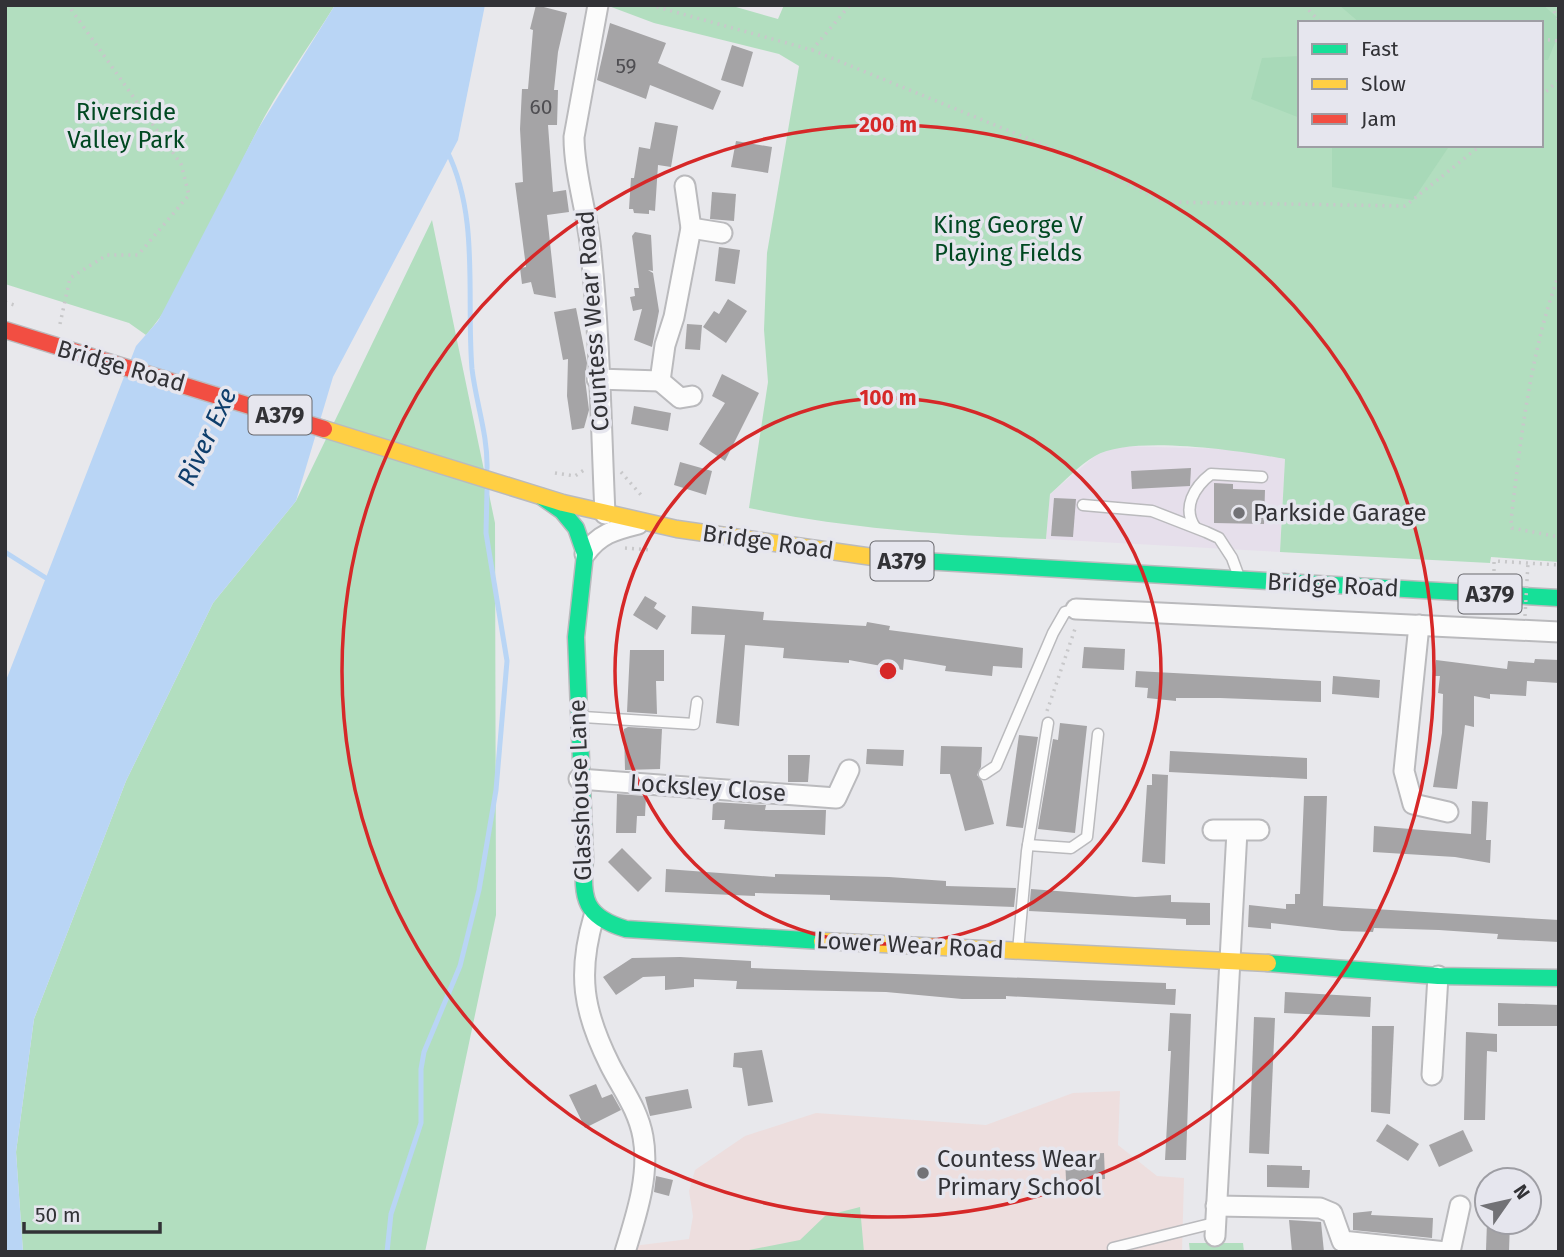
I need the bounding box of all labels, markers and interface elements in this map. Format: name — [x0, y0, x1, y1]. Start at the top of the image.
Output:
legend — [1298, 21, 1543, 147]
text: Fast — [1361, 36, 1399, 62]
house number: 59 — [615, 53, 637, 79]
text: Slow — [1361, 71, 1406, 97]
house number: 60 — [530, 94, 552, 120]
park label: Riverside Valley Park — [67, 98, 185, 154]
text: Jam — [1361, 106, 1397, 132]
text: 200 m — [859, 112, 917, 138]
street label: Countess Wear Road — [571, 210, 615, 432]
park label: King George V Playing Fields — [933, 211, 1084, 267]
street label: Bridge Road — [54, 334, 188, 398]
water label: River Exe — [171, 383, 243, 491]
text: 100 m — [859, 385, 917, 411]
road number: A379 — [248, 396, 312, 434]
place label: Parkside Garage — [1253, 499, 1427, 527]
marker: Parkside Garage — [1231, 505, 1247, 521]
street label: Bridge Road — [701, 519, 835, 565]
road number: A379 — [870, 541, 934, 580]
street label: Bridge Road — [1266, 568, 1400, 602]
road number: A379 — [1458, 574, 1522, 614]
centre of rings — [876, 659, 900, 683]
street label: Glasshouse Lane — [563, 699, 597, 881]
street label: Locksley Close — [629, 769, 787, 807]
street label: Lower Wear Road — [816, 926, 1004, 964]
place label: Countess Wear Primary School — [937, 1145, 1101, 1201]
marker: Countess Wear Primary School — [915, 1165, 931, 1181]
north arrow — [1473, 1166, 1543, 1236]
text: N — [1509, 1180, 1535, 1203]
scale bar — [24, 1190, 161, 1234]
text: 50 m — [35, 1202, 81, 1228]

